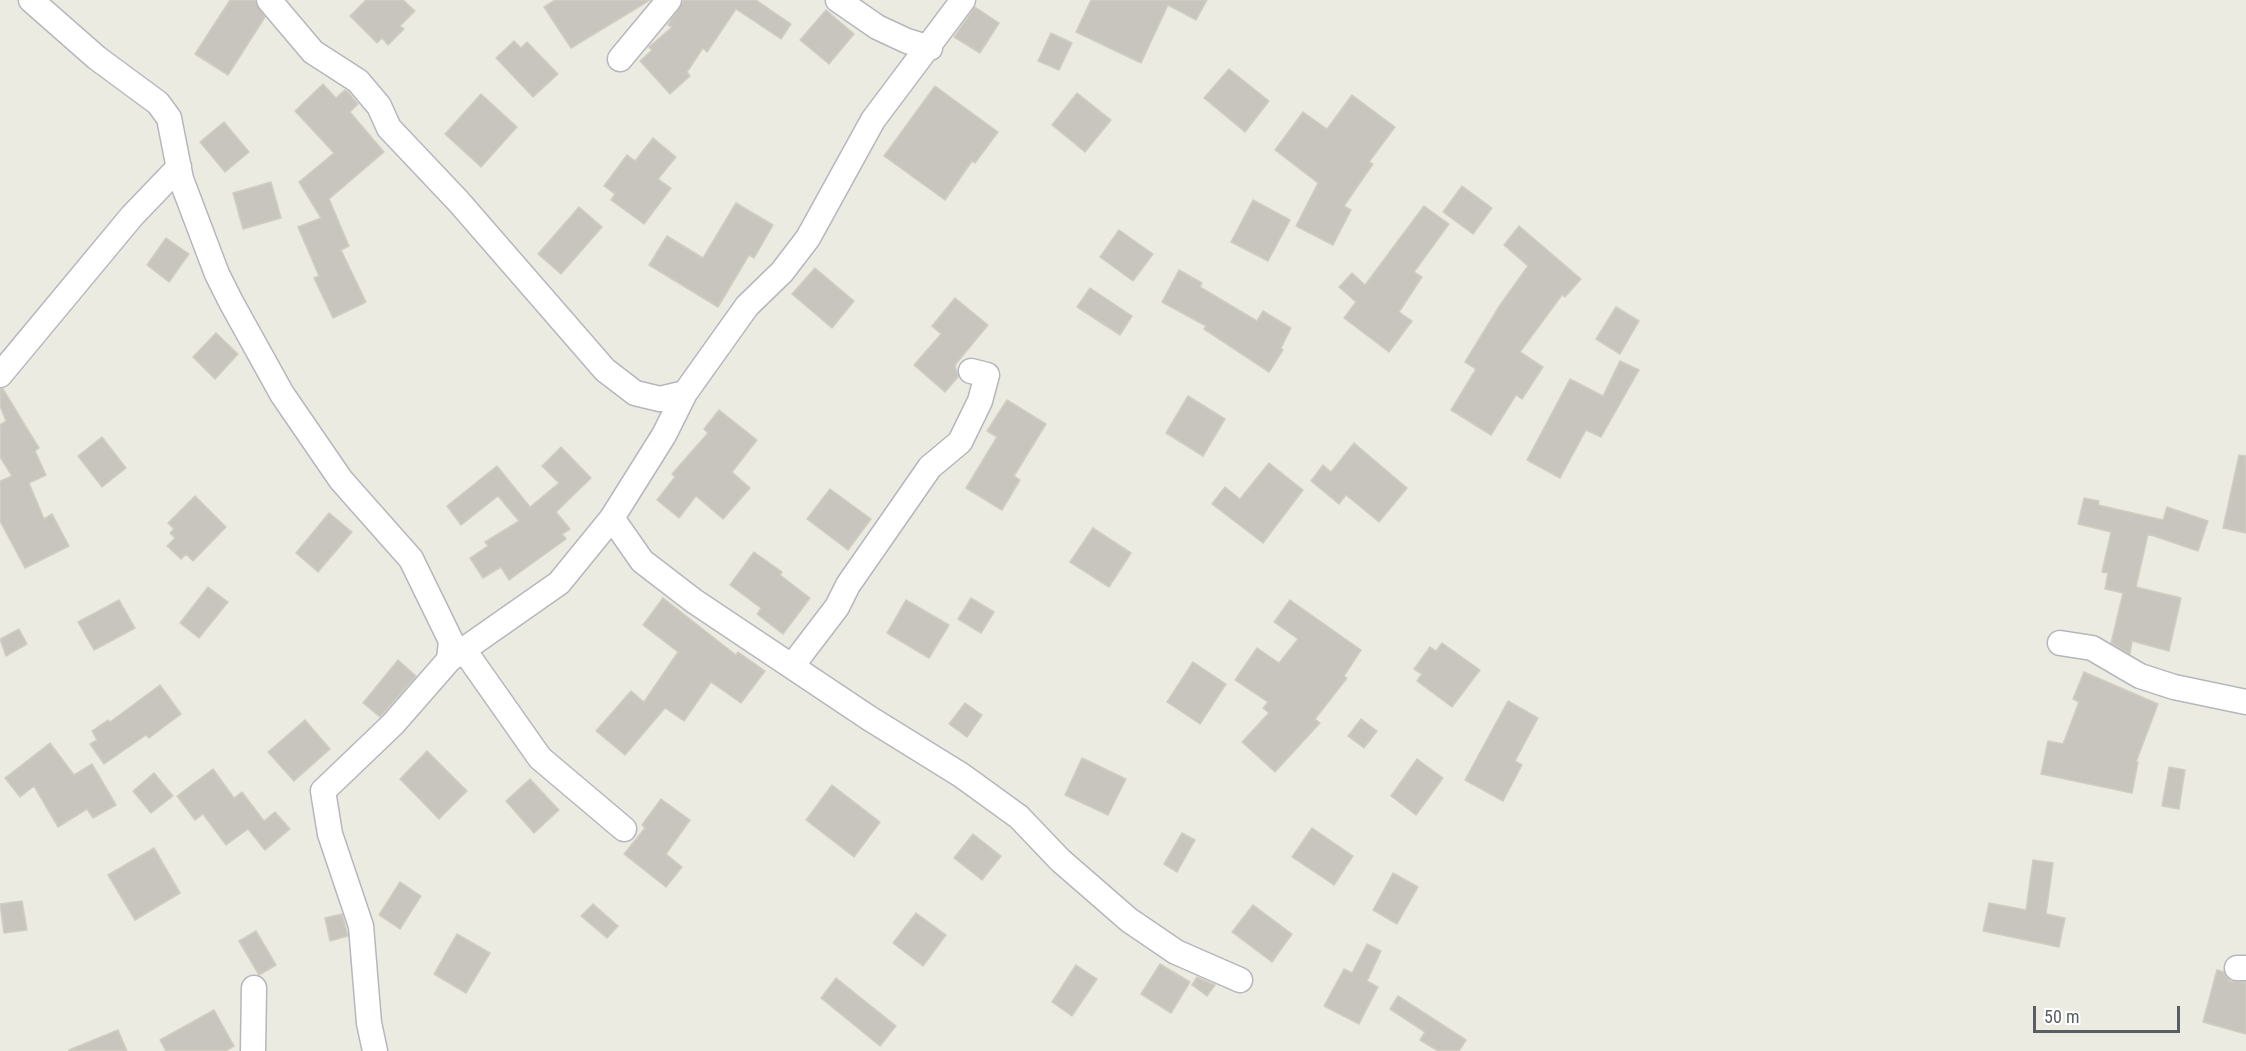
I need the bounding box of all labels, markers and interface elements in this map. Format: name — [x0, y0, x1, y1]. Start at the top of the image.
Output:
scale bar — [2036, 994, 2183, 1032]
text: 50 m — [2044, 1006, 2079, 1027]

